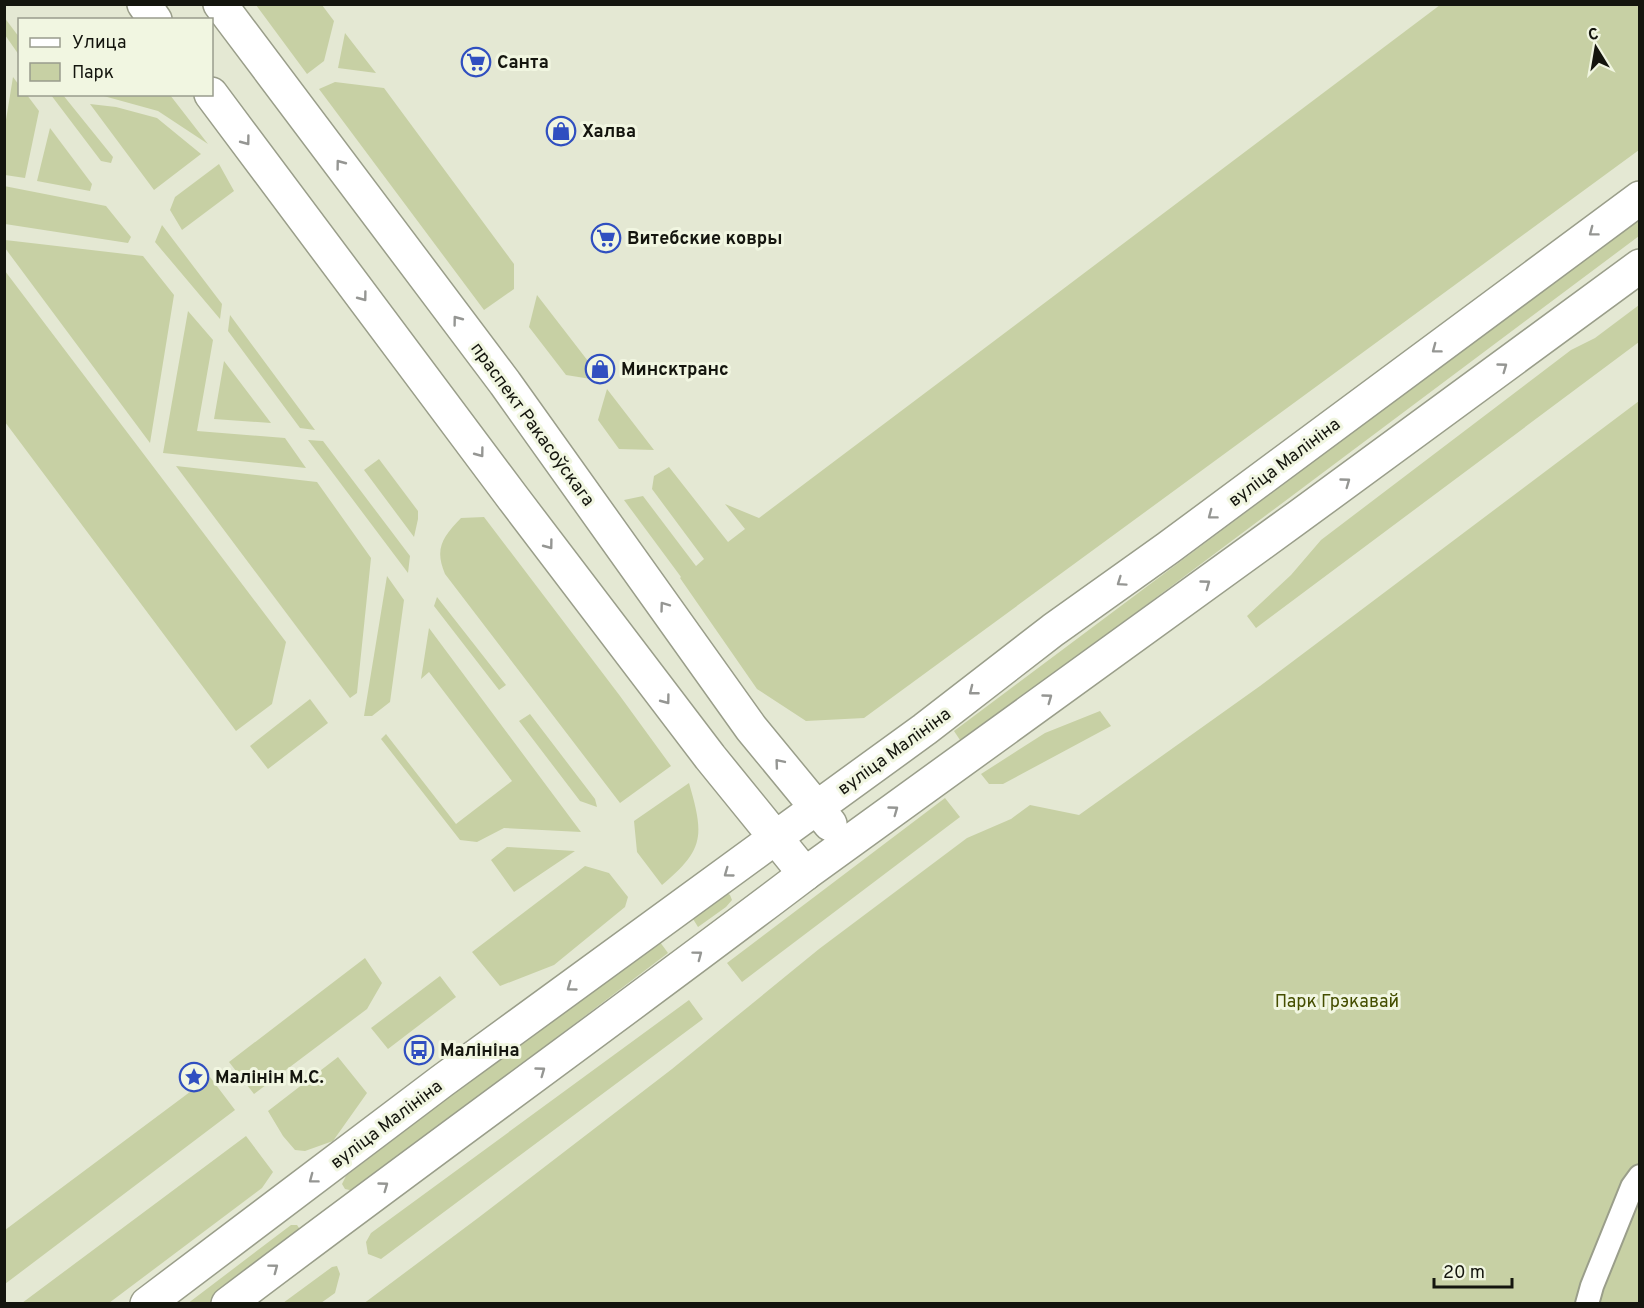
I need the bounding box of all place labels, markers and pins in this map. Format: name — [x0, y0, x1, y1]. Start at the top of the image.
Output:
supermarket icon: Санта — [460, 46, 492, 78]
place label: Санта — [497, 52, 549, 75]
shop icon: Халва — [545, 115, 577, 147]
place label: Халва — [582, 121, 636, 144]
supermarket icon: Витебские ковры — [590, 222, 622, 254]
place label: Витебские ковры — [627, 228, 782, 251]
shop icon: Минсктранс — [584, 353, 616, 385]
place label: Минсктранс — [621, 359, 729, 382]
bus stop icon: Малініна — [403, 1034, 435, 1066]
place label: Малініна — [440, 1040, 519, 1063]
place icon: Малінін М.С. — [178, 1061, 210, 1093]
place label: Малінін М.С. — [215, 1067, 324, 1090]

